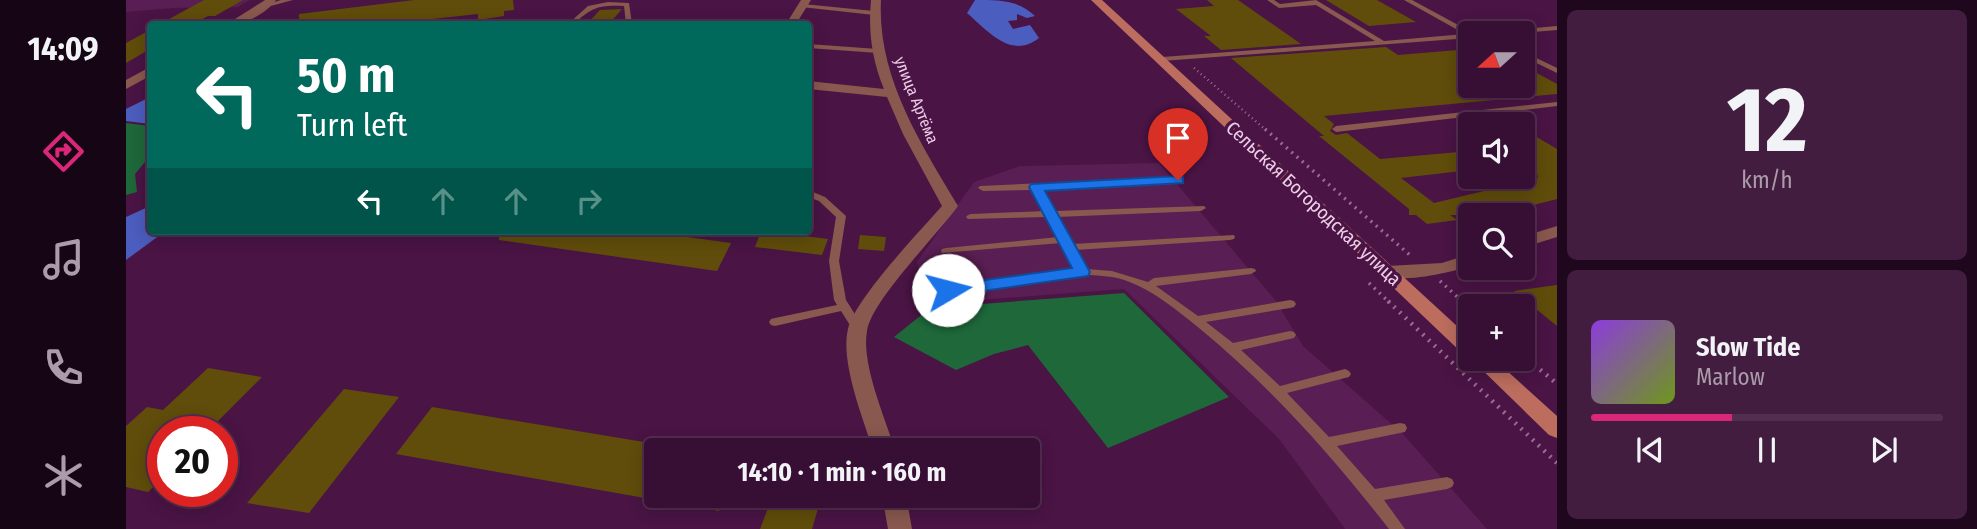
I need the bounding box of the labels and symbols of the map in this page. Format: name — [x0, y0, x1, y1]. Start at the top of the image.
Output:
north arrow — [1458, 21, 1535, 98]
street label: улица Артёма — [891, 54, 943, 147]
pin — [1148, 108, 1208, 180]
street label: Сельская Богородская улица — [1221, 116, 1406, 290]
position arrow — [911, 253, 985, 327]
speed limit sign: 20 — [147, 416, 238, 507]

